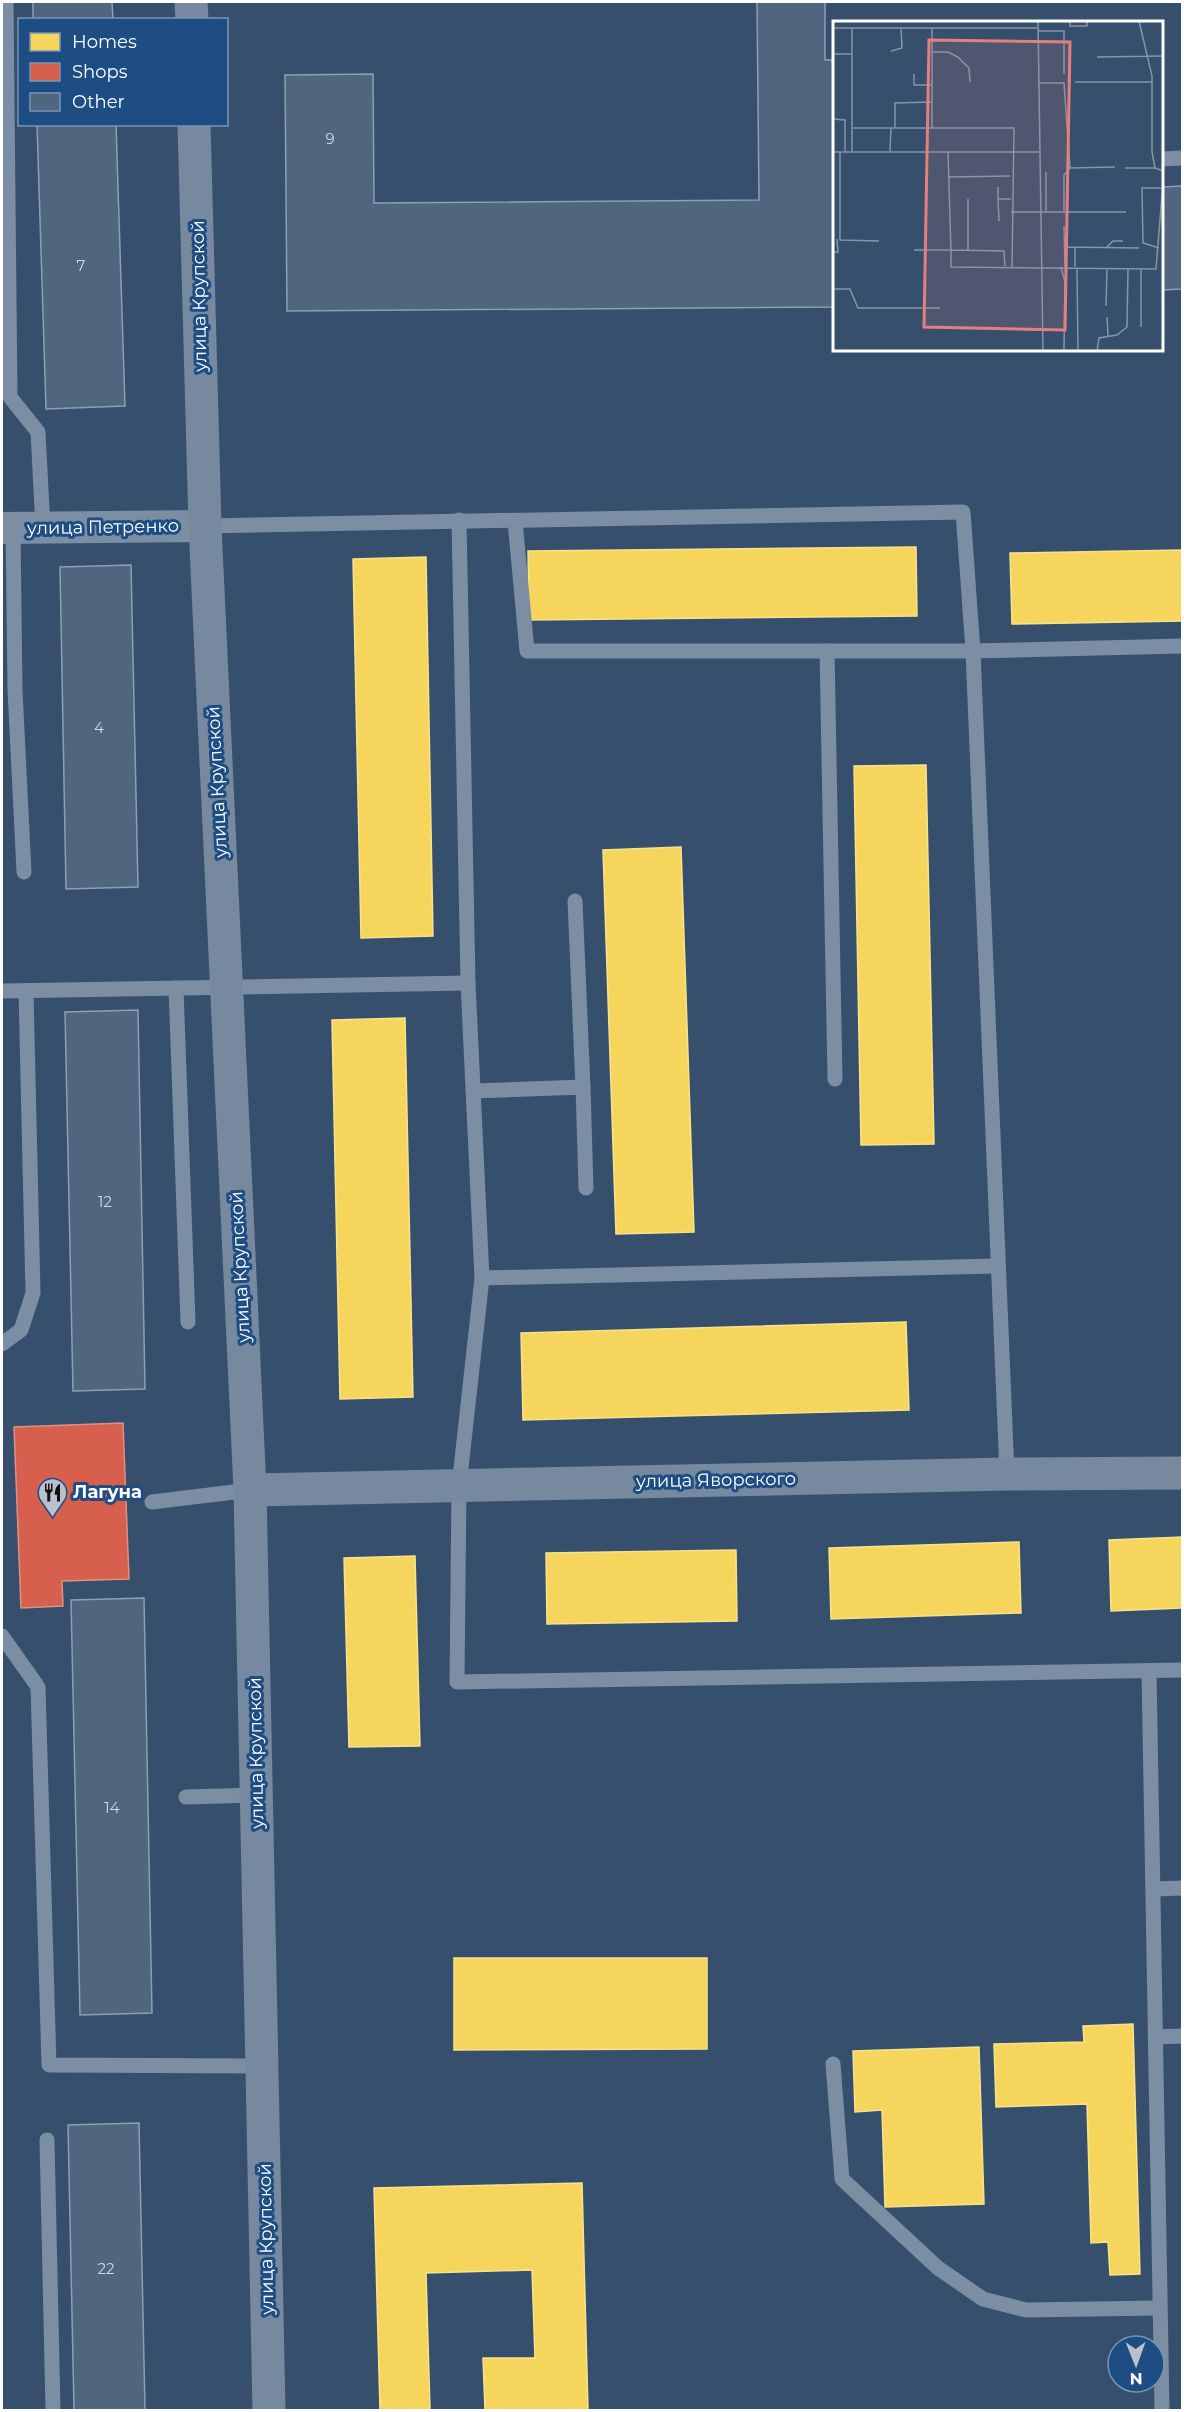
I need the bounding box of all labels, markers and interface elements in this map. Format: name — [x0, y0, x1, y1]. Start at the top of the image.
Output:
legend — [18, 18, 228, 126]
inset map — [833, 21, 1163, 351]
text: Homes — [72, 31, 137, 53]
text: Shops — [72, 61, 128, 83]
text: Other — [72, 91, 125, 113]
house number: 9 — [325, 129, 335, 148]
street label: улица Крупской — [187, 220, 211, 373]
house number: 7 — [77, 256, 86, 275]
street label: улица Петренко — [26, 515, 179, 539]
street label: улица Крупской — [202, 706, 232, 859]
house number: 4 — [94, 718, 104, 737]
street label: улица Крупской — [225, 1191, 255, 1344]
house number: 12 — [98, 1192, 112, 1211]
street label: улица Яворского — [635, 1468, 796, 1492]
restaurant icon: Лагуна — [36, 1476, 68, 1518]
place label: Лагуна — [73, 1481, 142, 1503]
street label: улица Крупской — [244, 1677, 268, 1830]
house number: 14 — [104, 1798, 120, 1817]
street label: улица Крупской — [254, 2163, 278, 2316]
house number: 22 — [97, 2259, 115, 2278]
north arrow — [1106, 2334, 1166, 2394]
text: N — [1130, 2369, 1143, 2388]

